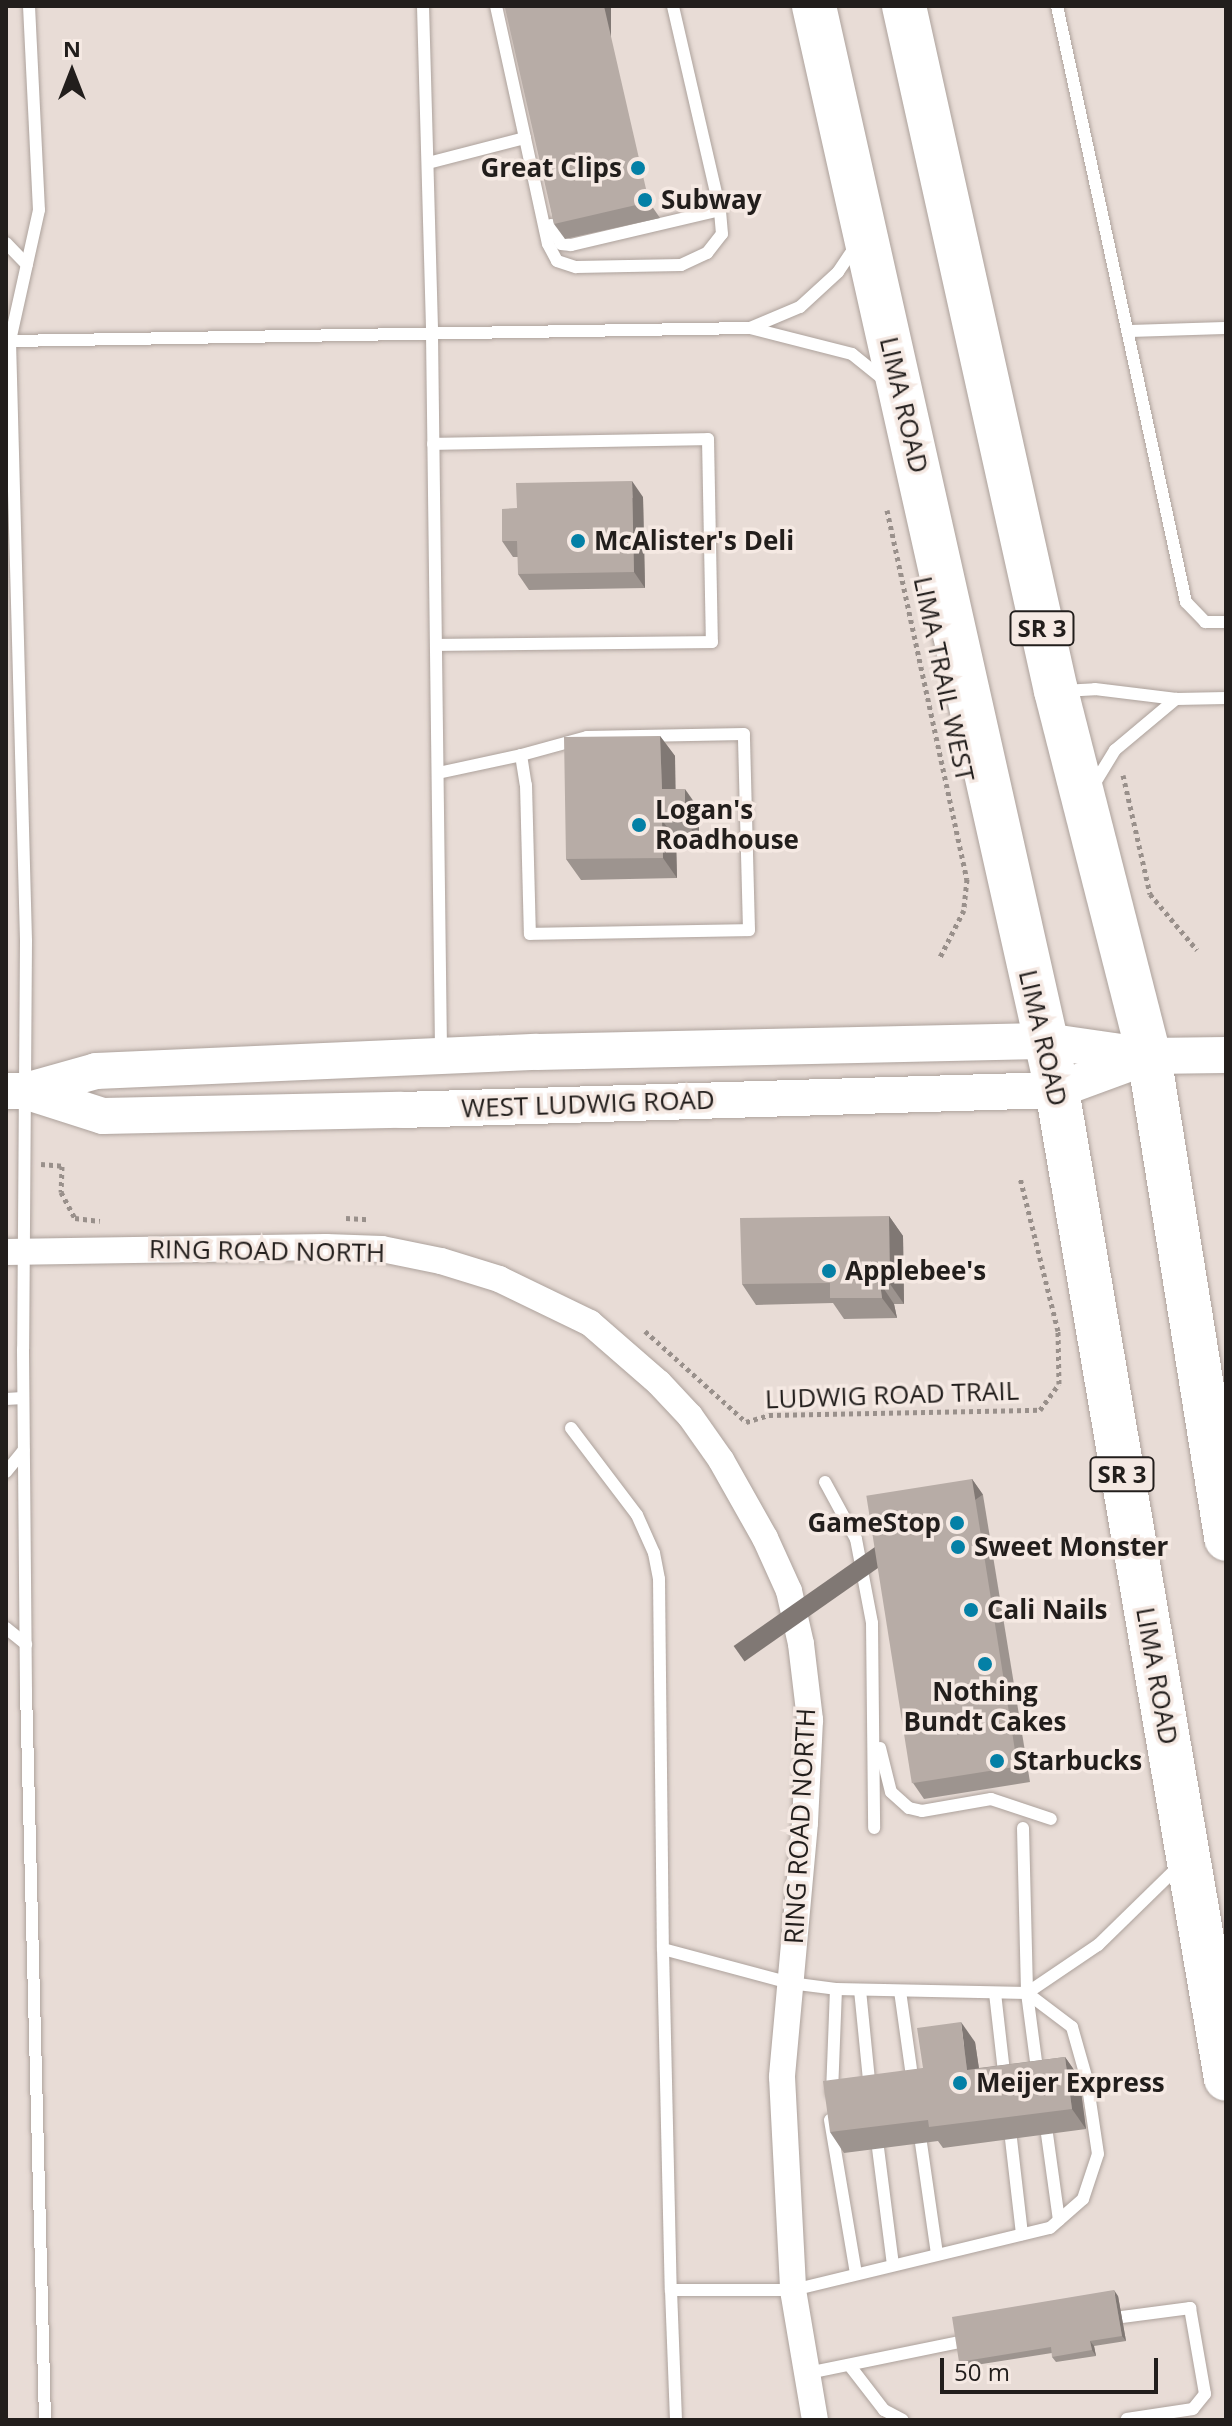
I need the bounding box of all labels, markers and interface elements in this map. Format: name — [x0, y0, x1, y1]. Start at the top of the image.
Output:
north arrow — [32, 32, 112, 112]
text: N — [63, 33, 81, 63]
place label: Great Clips — [480, 152, 622, 184]
marker: Great Clips — [629, 159, 647, 177]
place label: Subway — [661, 184, 762, 216]
marker: Subway — [636, 191, 654, 209]
street label: LIMA ROAD — [873, 334, 935, 476]
place label: McAlister's Deli — [594, 525, 794, 557]
marker: McAlister's Deli — [569, 532, 587, 550]
street label: LIMA TRAIL WEST — [907, 574, 981, 784]
road number: SR 3 — [1008, 608, 1076, 648]
place label: Logan's Roadhouse — [655, 794, 799, 856]
marker: Logan's Roadhouse — [630, 816, 648, 834]
street label: LIMA ROAD — [1012, 967, 1074, 1109]
street label: WEST LUDWIG ROAD — [461, 1084, 715, 1124]
street label: RING ROAD NORTH — [149, 1233, 385, 1269]
place label: Applebee's — [845, 1255, 986, 1287]
marker: Applebee's — [820, 1262, 838, 1280]
street label: LUDWIG ROAD TRAIL — [764, 1375, 1020, 1415]
road number: SR 3 — [1088, 1454, 1156, 1494]
place label: GameStop — [807, 1507, 941, 1539]
marker: GameStop — [948, 1514, 966, 1532]
place label: Sweet Monster — [974, 1531, 1168, 1563]
marker: Sweet Monster — [949, 1538, 967, 1556]
place label: Cali Nails — [987, 1594, 1108, 1626]
marker: Cali Nails — [962, 1601, 980, 1619]
street label: LIMA ROAD — [1130, 1605, 1184, 1747]
marker: Nothing Bundt Cakes — [976, 1655, 994, 1673]
place label: Nothing Bundt Cakes — [904, 1676, 1066, 1738]
street label: RING ROAD NORTH — [778, 1707, 822, 1945]
place label: Starbucks — [1013, 1745, 1142, 1777]
marker: Starbucks — [988, 1752, 1006, 1770]
place label: Meijer Express — [976, 2067, 1165, 2099]
marker: Meijer Express — [951, 2074, 969, 2092]
scale bar — [944, 2342, 1162, 2392]
text: 50 m — [954, 2355, 1010, 2388]

